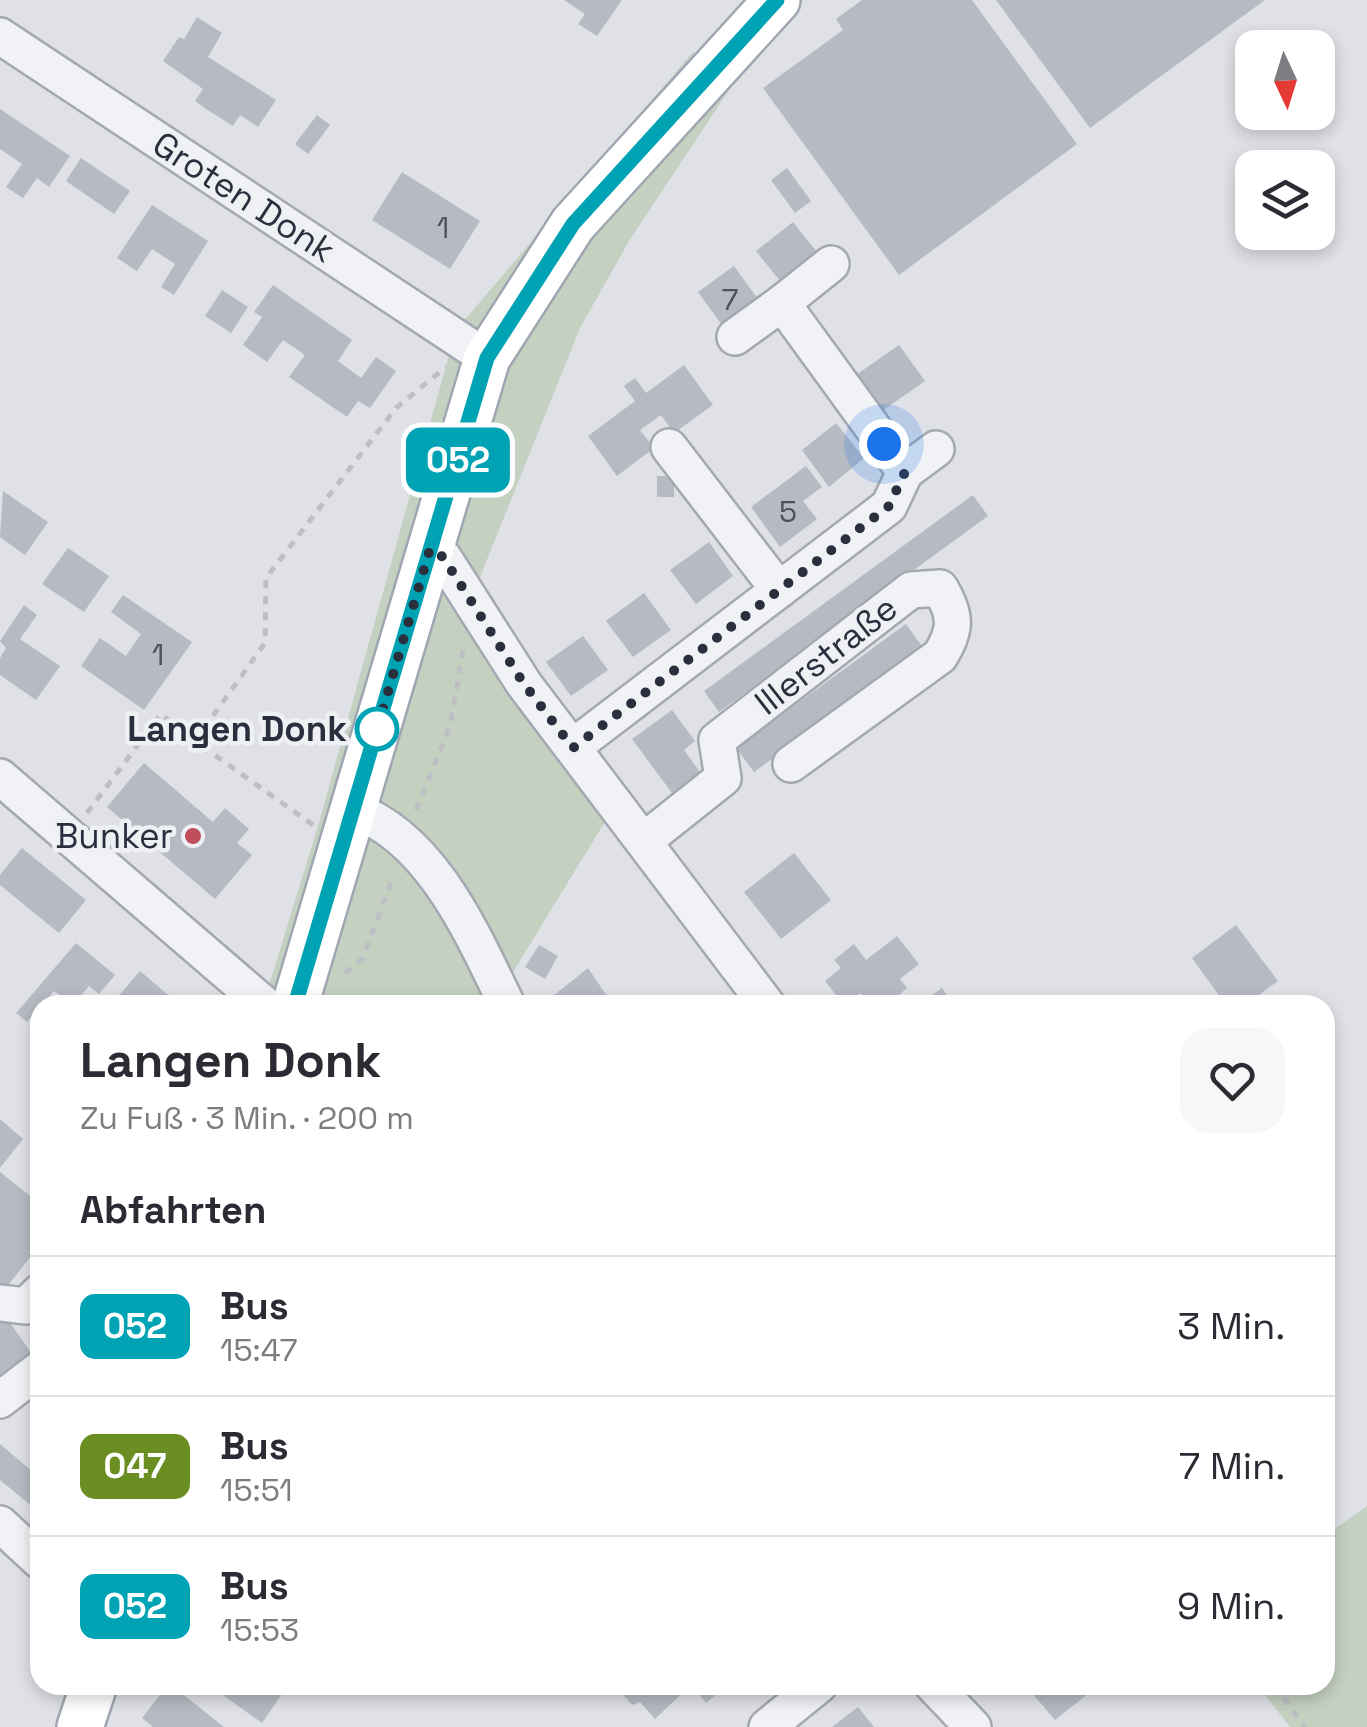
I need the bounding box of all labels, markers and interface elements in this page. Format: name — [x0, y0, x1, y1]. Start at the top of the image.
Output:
north arrow — [1235, 30, 1335, 130]
map controls — [1235, 30, 1335, 250]
street label: Groten Donk — [145, 122, 344, 272]
button: layers — [1235, 150, 1335, 250]
house number: 1 — [437, 208, 449, 247]
house number: 7 — [722, 280, 738, 319]
your location — [859, 419, 909, 469]
line badge: 052 — [400, 428, 516, 492]
text: 052 — [426, 438, 490, 482]
house number: 5 — [779, 492, 797, 531]
street label: Illerstraße — [746, 586, 906, 724]
house number: 1 — [152, 635, 164, 674]
place label: Langen Donk — [127, 707, 347, 751]
marker: Langen Donk — [356, 708, 398, 750]
place label: Bunker — [55, 814, 173, 858]
marker: Bunker — [182, 825, 204, 847]
button: heart — [1180, 1028, 1285, 1133]
text: Langen Donk — [80, 1030, 381, 1091]
text: Zu Fuß · 3 Min. · 200 m — [80, 1098, 414, 1138]
text: Abfahrten — [80, 1186, 266, 1234]
text: Bus — [220, 1282, 289, 1330]
text: 3 Min. — [1177, 1302, 1285, 1350]
text: 052 — [103, 1304, 167, 1348]
text: 15:47 — [220, 1330, 298, 1370]
text: Bus — [220, 1422, 289, 1470]
text: 7 Min. — [1179, 1442, 1285, 1490]
text: 047 — [104, 1444, 166, 1488]
text: 15:51 — [220, 1470, 293, 1510]
text: Bus — [220, 1562, 289, 1610]
text: 9 Min. — [1177, 1582, 1285, 1630]
text: 052 — [103, 1584, 167, 1628]
text: 15:53 — [220, 1610, 299, 1650]

